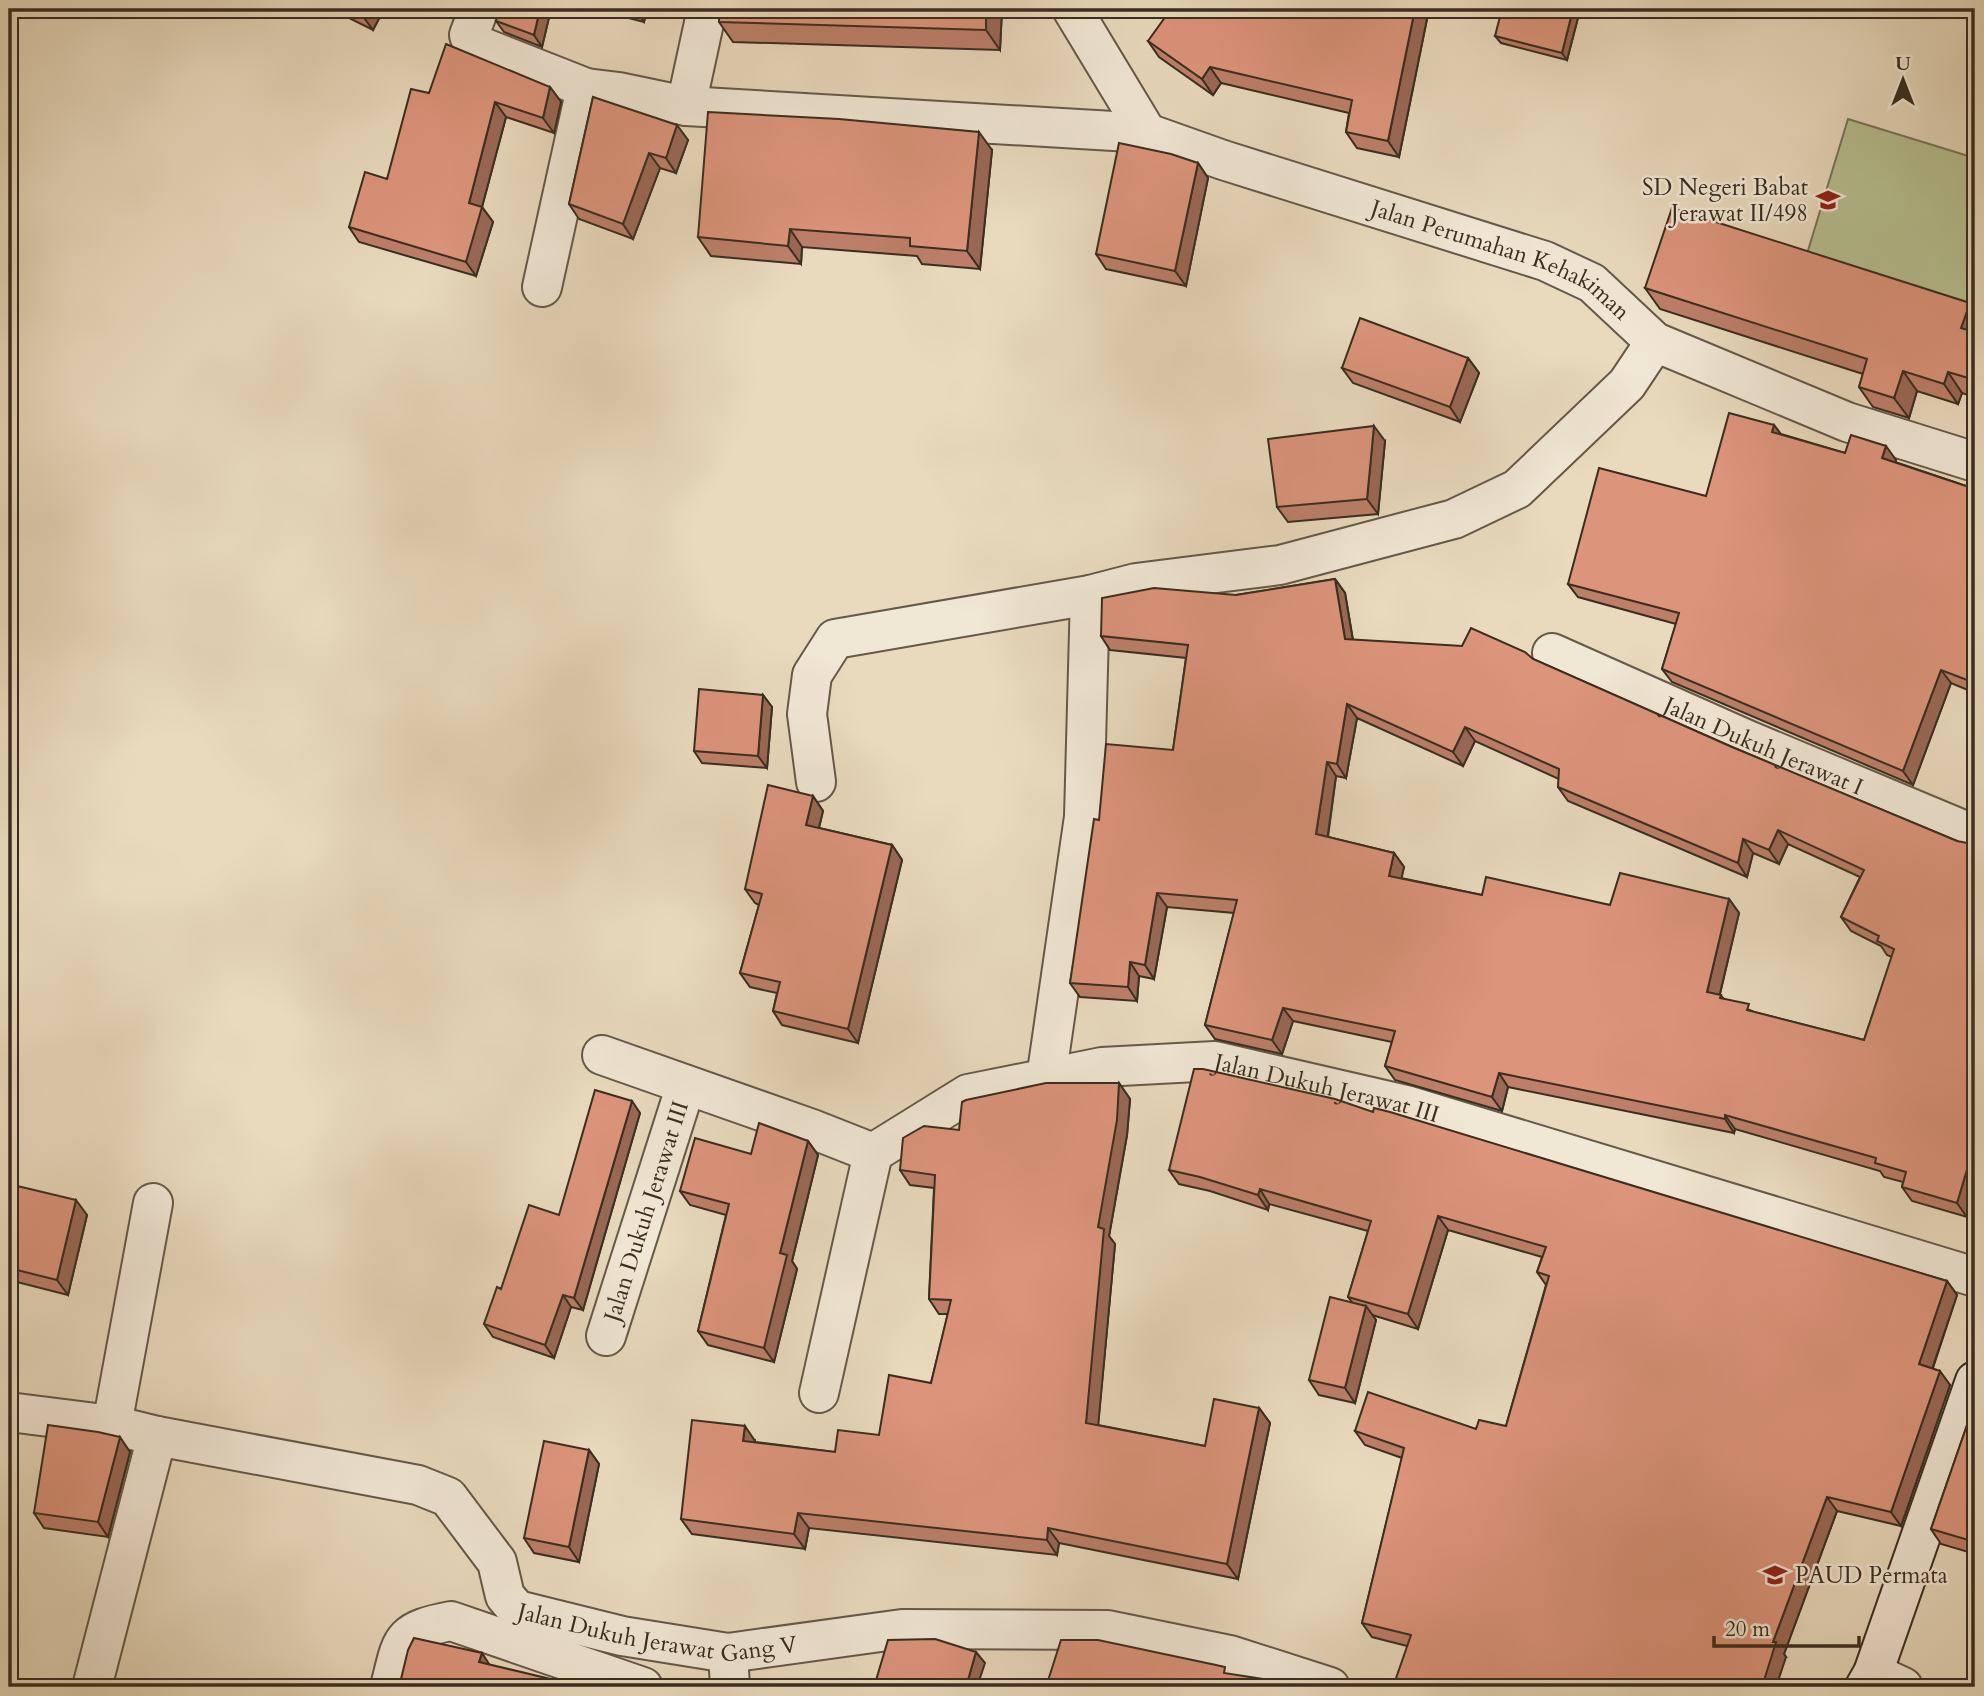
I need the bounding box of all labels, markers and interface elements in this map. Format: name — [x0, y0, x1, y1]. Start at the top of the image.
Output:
north arrow — [1868, 46, 1938, 116]
text: U — [1895, 51, 1911, 77]
place label: SD Negeri Babat Jerawat II/498 — [1642, 172, 1808, 229]
school or university icon: SD Negeri Babat Jerawat II/498 — [1814, 186, 1842, 214]
street label: Jalan Perumahan Kehakiman — [1364, 192, 1637, 327]
street label: Jalan Dukuh Jerawat I — [1656, 688, 1868, 803]
street label: Jalan Dukuh Jerawat III — [1209, 1046, 1443, 1130]
street label: Jalan Dukuh Jerawat III — [596, 1097, 696, 1328]
place label: PAUD Permata — [1795, 1560, 1948, 1591]
school or university icon: PAUD Permata — [1761, 1561, 1789, 1589]
street label: Jalan Dukuh Jerawat Gang V — [512, 1595, 799, 1670]
scale bar — [1714, 1605, 1860, 1649]
text: 20 m — [1725, 1615, 1770, 1644]

